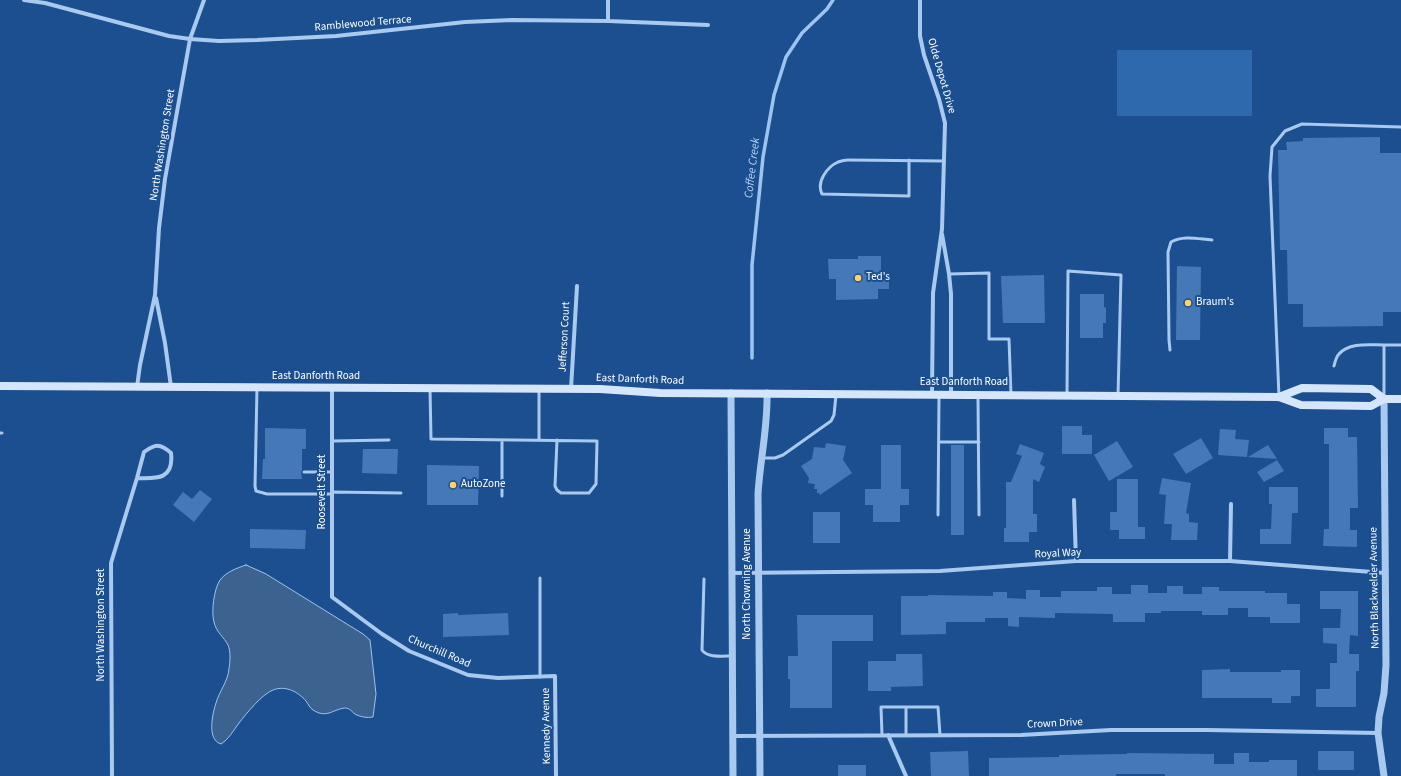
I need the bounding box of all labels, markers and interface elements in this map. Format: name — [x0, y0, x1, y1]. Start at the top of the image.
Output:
street label: Ramblewood Terrace — [314, 13, 412, 35]
street label: Olde Depot Drive — [924, 37, 958, 115]
street label: North Washington Street — [148, 88, 178, 202]
water label: Coffee Creek — [742, 137, 764, 199]
place label: Ted's — [866, 271, 890, 285]
marker: Ted's — [853, 273, 863, 283]
place label: Braum's — [1196, 296, 1234, 310]
marker: Braum's — [1183, 298, 1193, 308]
street label: Jefferson Court — [557, 301, 573, 373]
street label: East Danforth Road — [272, 370, 360, 384]
street label: East Danforth Road — [596, 372, 684, 388]
street label: East Danforth Road — [920, 376, 1008, 390]
street label: Roosevelt Street — [316, 454, 330, 530]
place label: AutoZone — [461, 478, 506, 492]
marker: AutoZone — [448, 480, 458, 490]
street label: North Blackwelder Avenue — [1367, 527, 1383, 649]
street label: North Chowning Avenue — [741, 528, 755, 640]
street label: Royal Way — [1034, 546, 1082, 562]
street label: North Washington Street — [95, 569, 109, 681]
street label: Churchill Road — [406, 633, 472, 671]
street label: Kennedy Avenue — [540, 688, 554, 764]
street label: Crown Drive — [1027, 716, 1083, 732]

